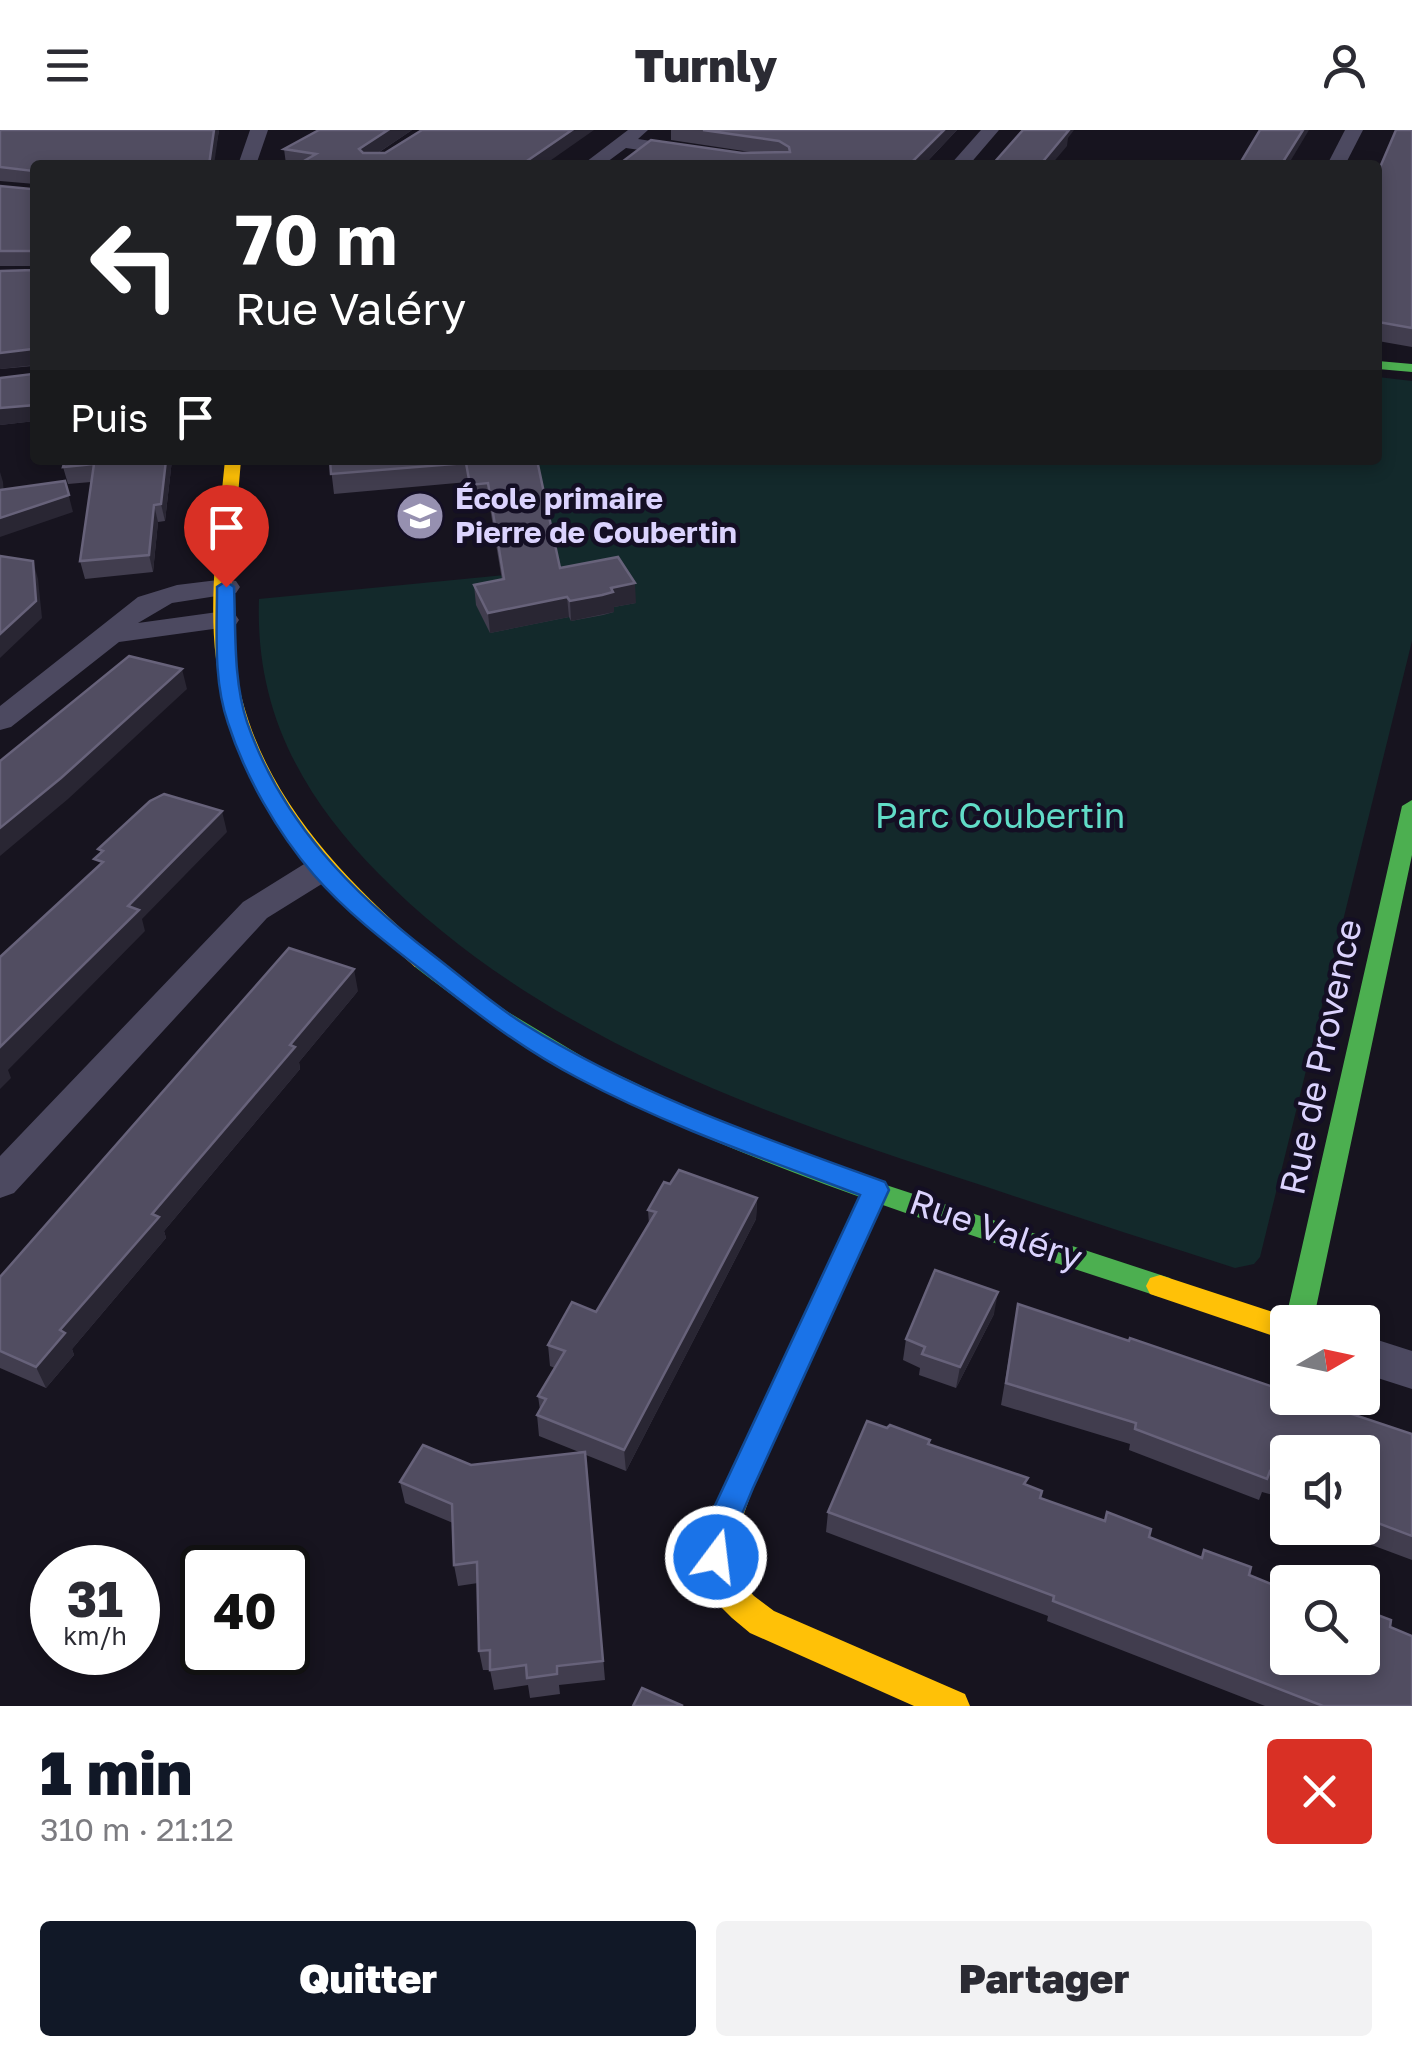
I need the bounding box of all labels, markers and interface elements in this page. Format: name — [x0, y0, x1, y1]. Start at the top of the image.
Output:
icon: menu — [40, 38, 95, 93]
text: Turnly — [635, 38, 777, 92]
icon: person — [1317, 38, 1372, 93]
text: 70 m — [235, 196, 397, 280]
icon: left — [70, 200, 200, 330]
text: Rue Valéry — [235, 281, 466, 335]
icon: arrive — [168, 390, 223, 445]
text: Puis — [70, 395, 148, 440]
place label: École primaire Pierre de Coubertin — [455, 480, 737, 550]
pin — [184, 485, 269, 588]
school or university icon: École primaire Pierre de Coubertin — [394, 490, 446, 542]
icon: arrive — [199, 500, 254, 555]
park label: Parc Coubertin — [875, 794, 1125, 836]
street label: Rue de Provence — [1270, 915, 1370, 1198]
street label: Rue Valéry — [904, 1180, 1088, 1278]
north arrow — [1270, 1305, 1380, 1415]
map controls — [1270, 1305, 1380, 1675]
button: sound — [1270, 1435, 1380, 1545]
position arrow — [664, 1505, 768, 1609]
speed limit sign: 40 — [180, 1545, 310, 1675]
button: search — [1270, 1565, 1380, 1675]
text: 31 — [67, 1568, 123, 1628]
text: km/h — [63, 1620, 127, 1651]
text: 1 min — [40, 1736, 192, 1808]
button: close — [1267, 1739, 1372, 1844]
text: 310 m · 21:12 — [40, 1810, 234, 1848]
button: Quitter — [40, 1921, 696, 2036]
button: Partager — [716, 1921, 1372, 2036]

